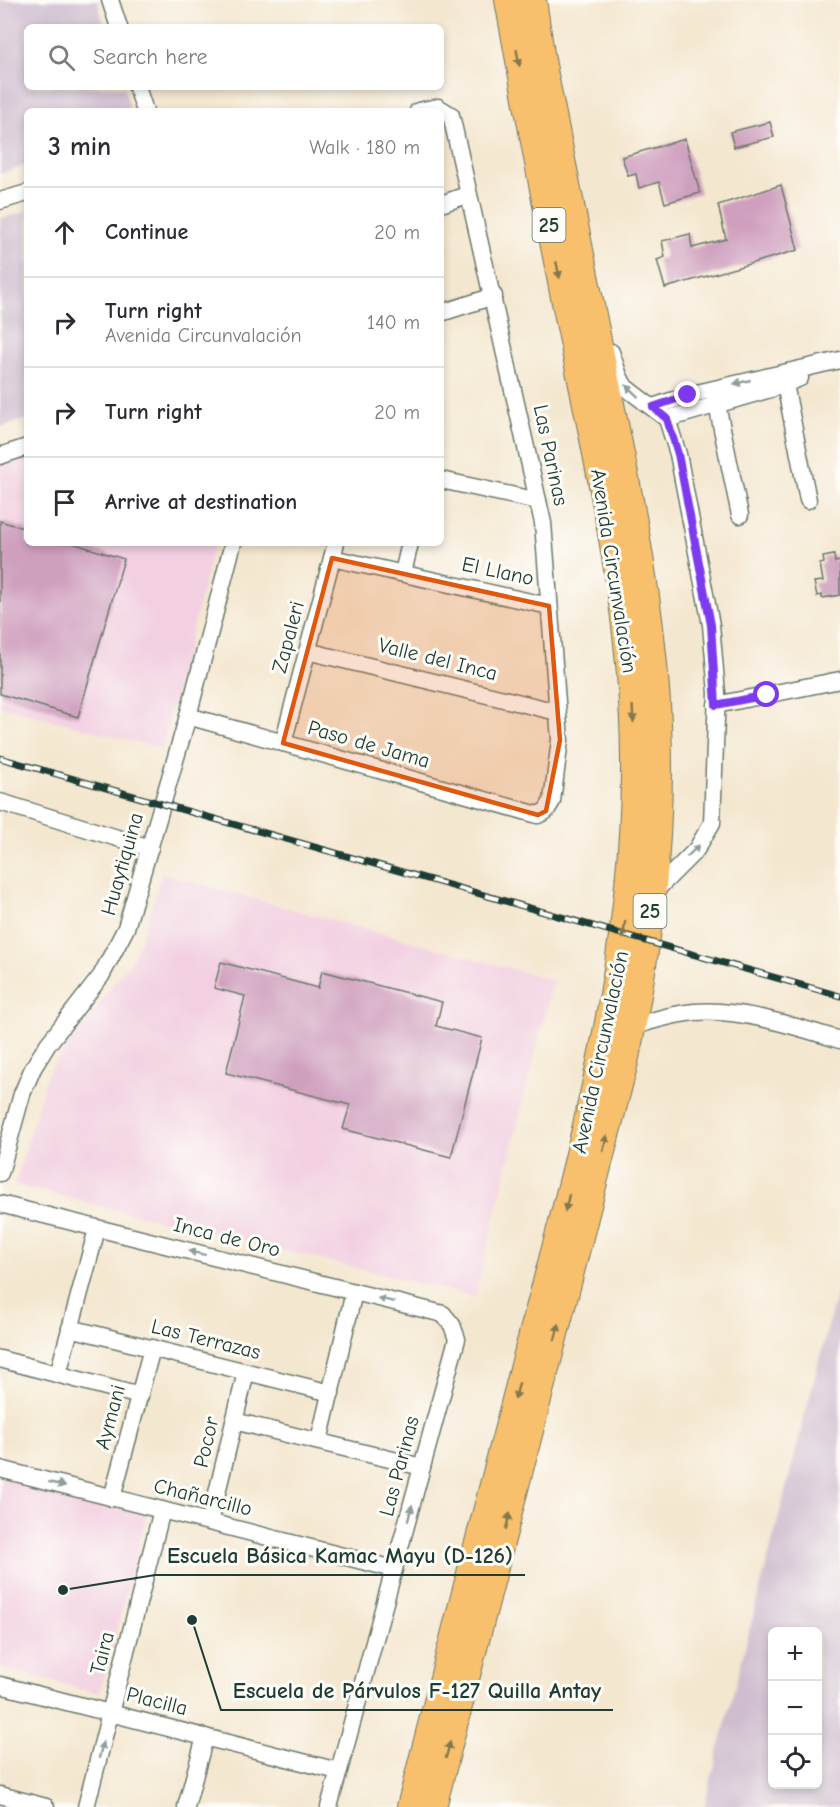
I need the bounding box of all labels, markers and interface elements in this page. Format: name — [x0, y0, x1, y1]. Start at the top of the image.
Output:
search box — [24, 24, 444, 90]
icon: search — [45, 41, 78, 74]
text: Search here — [93, 44, 208, 70]
one-way arrow — [514, 48, 523, 67]
text: 3 min — [48, 132, 111, 162]
text: Walk · 180 m — [309, 136, 420, 159]
road number: 25 — [532, 208, 566, 242]
icon: ahead — [48, 216, 81, 249]
text: Continue — [105, 219, 188, 245]
text: 20 m — [374, 221, 420, 244]
one-way arrow — [554, 261, 563, 280]
text: Turn right — [105, 298, 202, 324]
icon: right — [48, 306, 81, 339]
text: 140 m — [367, 311, 420, 334]
text: Avenida Circunvalación — [105, 324, 302, 347]
one-way arrow — [733, 378, 751, 388]
route end — [674, 381, 700, 407]
one-way arrow — [624, 384, 639, 398]
icon: right — [48, 396, 81, 429]
text: Turn right — [105, 399, 202, 425]
text: 20 m — [374, 401, 420, 424]
street label: Las Parinas — [529, 402, 573, 508]
street label: Avenida Circunvalación — [586, 467, 642, 675]
icon: arrive — [48, 486, 81, 519]
text: Arrive at destination — [105, 489, 297, 515]
street label: El Llano — [460, 552, 536, 590]
street label: Zapaleri — [267, 599, 309, 675]
street label: Valle del Inca — [376, 633, 500, 685]
route start — [753, 681, 779, 707]
one-way arrow — [628, 705, 637, 724]
street label: Paso de Jama — [305, 715, 433, 773]
street label: Huaytiquina — [96, 810, 148, 918]
one-way arrow — [686, 845, 700, 859]
road number: 25 — [634, 894, 666, 928]
one-way arrow — [620, 920, 629, 939]
street label: Avenida Circunvalación — [567, 949, 633, 1155]
one-way arrow — [600, 1134, 610, 1152]
one-way arrow — [562, 1194, 571, 1212]
street label: Inca de Oro — [171, 1212, 283, 1262]
one-way arrow — [188, 1247, 206, 1257]
one-way arrow — [377, 1295, 396, 1305]
street label: Las Terrazas — [149, 1314, 263, 1364]
one-way arrow — [552, 1323, 562, 1341]
street label: Aymani — [90, 1382, 130, 1452]
one-way arrow — [512, 1382, 522, 1400]
street label: Las Parinas — [374, 1413, 424, 1519]
street label: Pocor — [189, 1414, 224, 1470]
street label: Chañarcillo — [151, 1473, 255, 1521]
one-way arrow — [48, 1479, 66, 1489]
one-way arrow — [405, 1503, 415, 1522]
one-way arrow — [503, 1512, 513, 1530]
callout: Escuela Básica Kamac Mayu (D-126) — [155, 1535, 525, 1575]
text: Escuela Básica Kamac Mayu (D-126) — [167, 1543, 513, 1569]
map controls — [768, 1627, 822, 1789]
button: + — [768, 1627, 822, 1681]
street label: Taira — [85, 1629, 119, 1677]
callout: Escuela de Párvulos F-127 Quilla Antay — [221, 1670, 613, 1710]
text: Escuela de Párvulos F-127 Quilla Antay — [233, 1678, 602, 1704]
button: − — [768, 1681, 822, 1735]
street label: Placilla — [124, 1682, 190, 1720]
button: locate — [768, 1735, 822, 1789]
one-way arrow — [96, 1741, 106, 1760]
one-way arrow — [444, 1741, 453, 1759]

